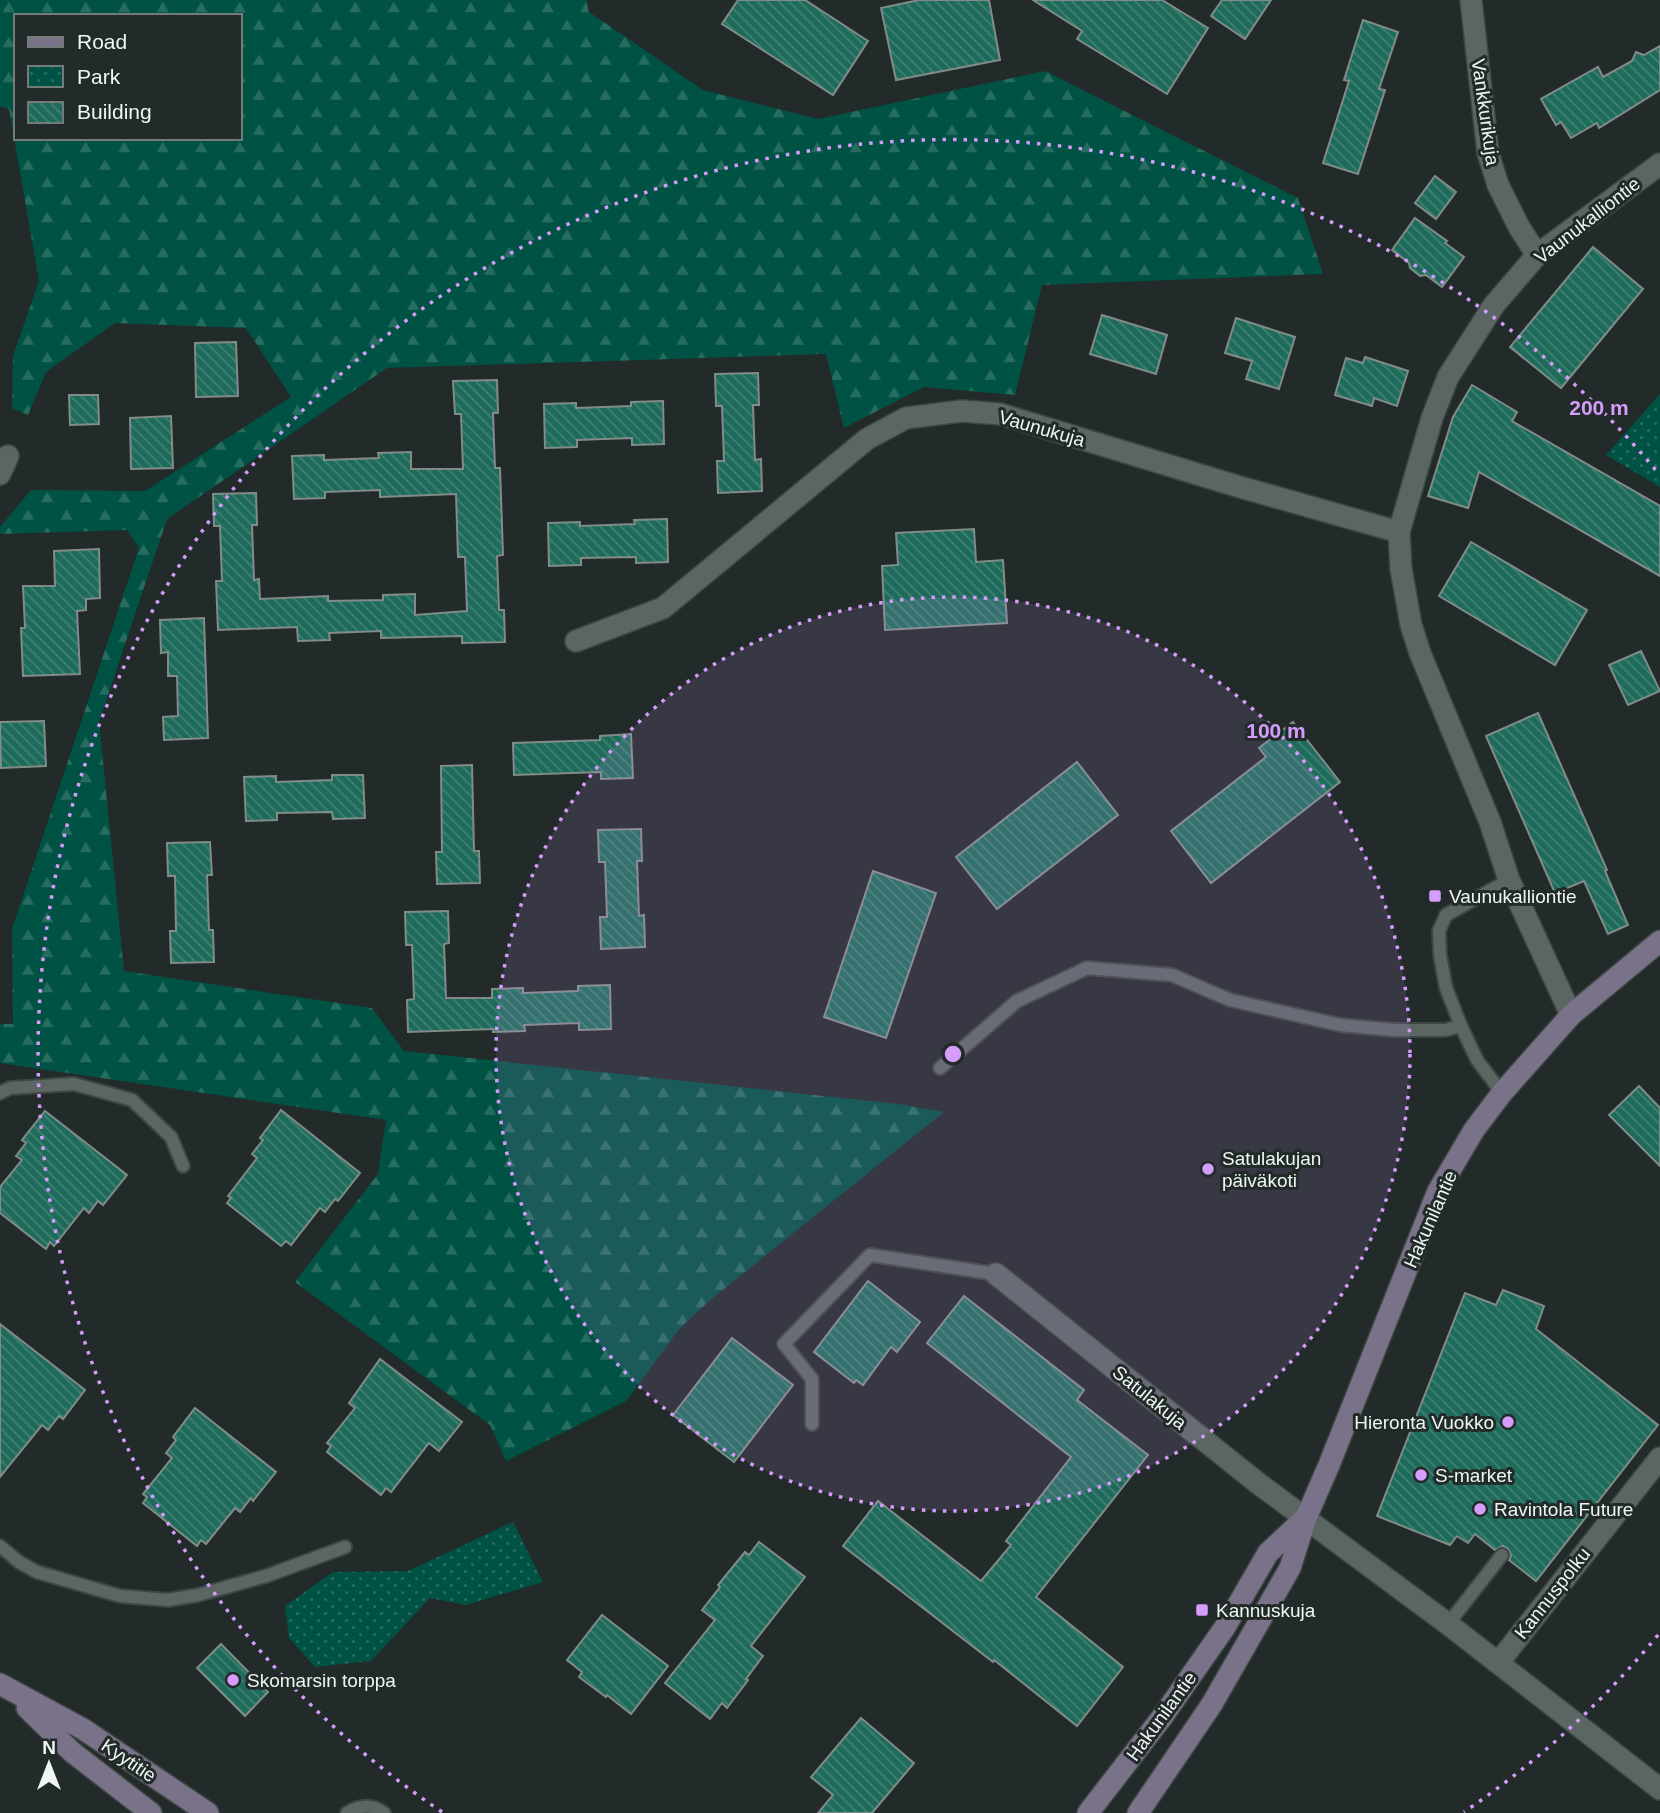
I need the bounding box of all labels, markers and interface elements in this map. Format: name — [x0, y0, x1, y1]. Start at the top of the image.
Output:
legend — [14, 14, 242, 140]
text: Road — [77, 30, 127, 53]
street label: Vankkurikuja — [1468, 57, 1503, 167]
text: Park — [77, 65, 121, 88]
text: Building — [77, 100, 152, 123]
street label: Vaunukalliontie — [1531, 173, 1644, 268]
text: 200 m — [1569, 396, 1629, 419]
street label: Vaunukuja — [996, 406, 1088, 451]
text: 100 m — [1246, 719, 1306, 742]
place label: Vaunukalliontie — [1449, 886, 1576, 907]
marker: Vaunukalliontie — [1427, 888, 1443, 904]
centre of rings — [941, 1042, 965, 1066]
place label: Satulakujan päiväkoti — [1222, 1148, 1321, 1191]
marker: Satulakujan päiväkoti — [1200, 1161, 1216, 1177]
street label: Hakunilantie — [1400, 1167, 1461, 1271]
street label: Satulakuja — [1109, 1361, 1191, 1434]
place label: Hieronta Vuokko — [1354, 1412, 1494, 1433]
marker: Hieronta Vuokko — [1500, 1414, 1516, 1430]
place label: S-market — [1435, 1465, 1513, 1486]
marker: S-market — [1413, 1467, 1429, 1483]
place label: Ravintola Future — [1494, 1499, 1633, 1520]
marker: Ravintola Future — [1472, 1501, 1488, 1517]
street label: Kannuspolku — [1510, 1544, 1594, 1643]
place label: Kannuskuja — [1216, 1600, 1316, 1621]
marker: Kannuskuja — [1194, 1602, 1210, 1618]
street label: Hakunilantie — [1122, 1668, 1201, 1765]
place label: Skomarsin torppa — [247, 1670, 396, 1691]
marker: Skomarsin torppa — [225, 1672, 241, 1688]
north arrow — [14, 1729, 84, 1799]
street label: Kyytitie — [97, 1735, 160, 1786]
text: N — [42, 1737, 56, 1758]

